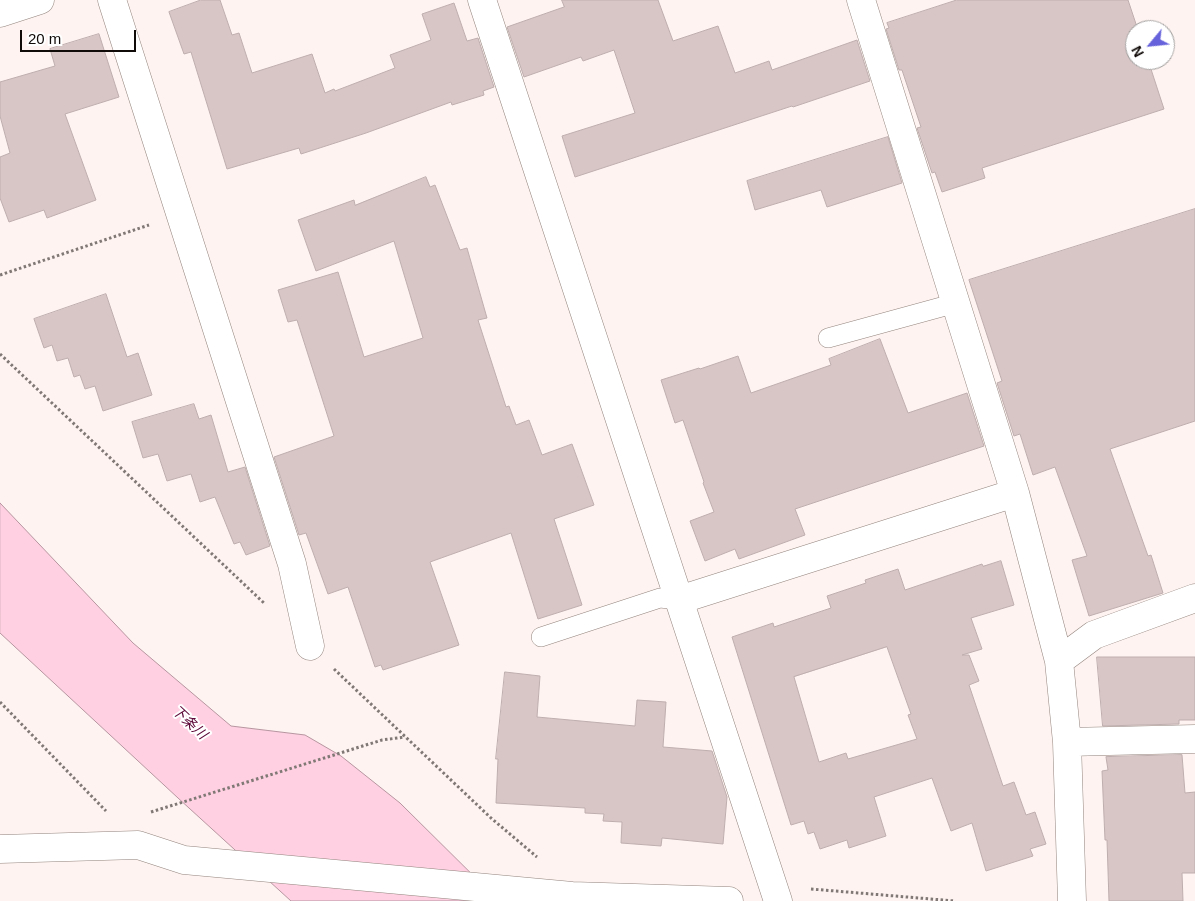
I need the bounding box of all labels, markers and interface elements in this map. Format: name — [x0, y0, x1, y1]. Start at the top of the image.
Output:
scale bar — [22, 20, 139, 52]
north arrow — [1125, 20, 1175, 70]
text: 20 m — [28, 30, 61, 47]
text: N — [1128, 43, 1147, 60]
water label: 下条川 — [168, 703, 210, 743]

